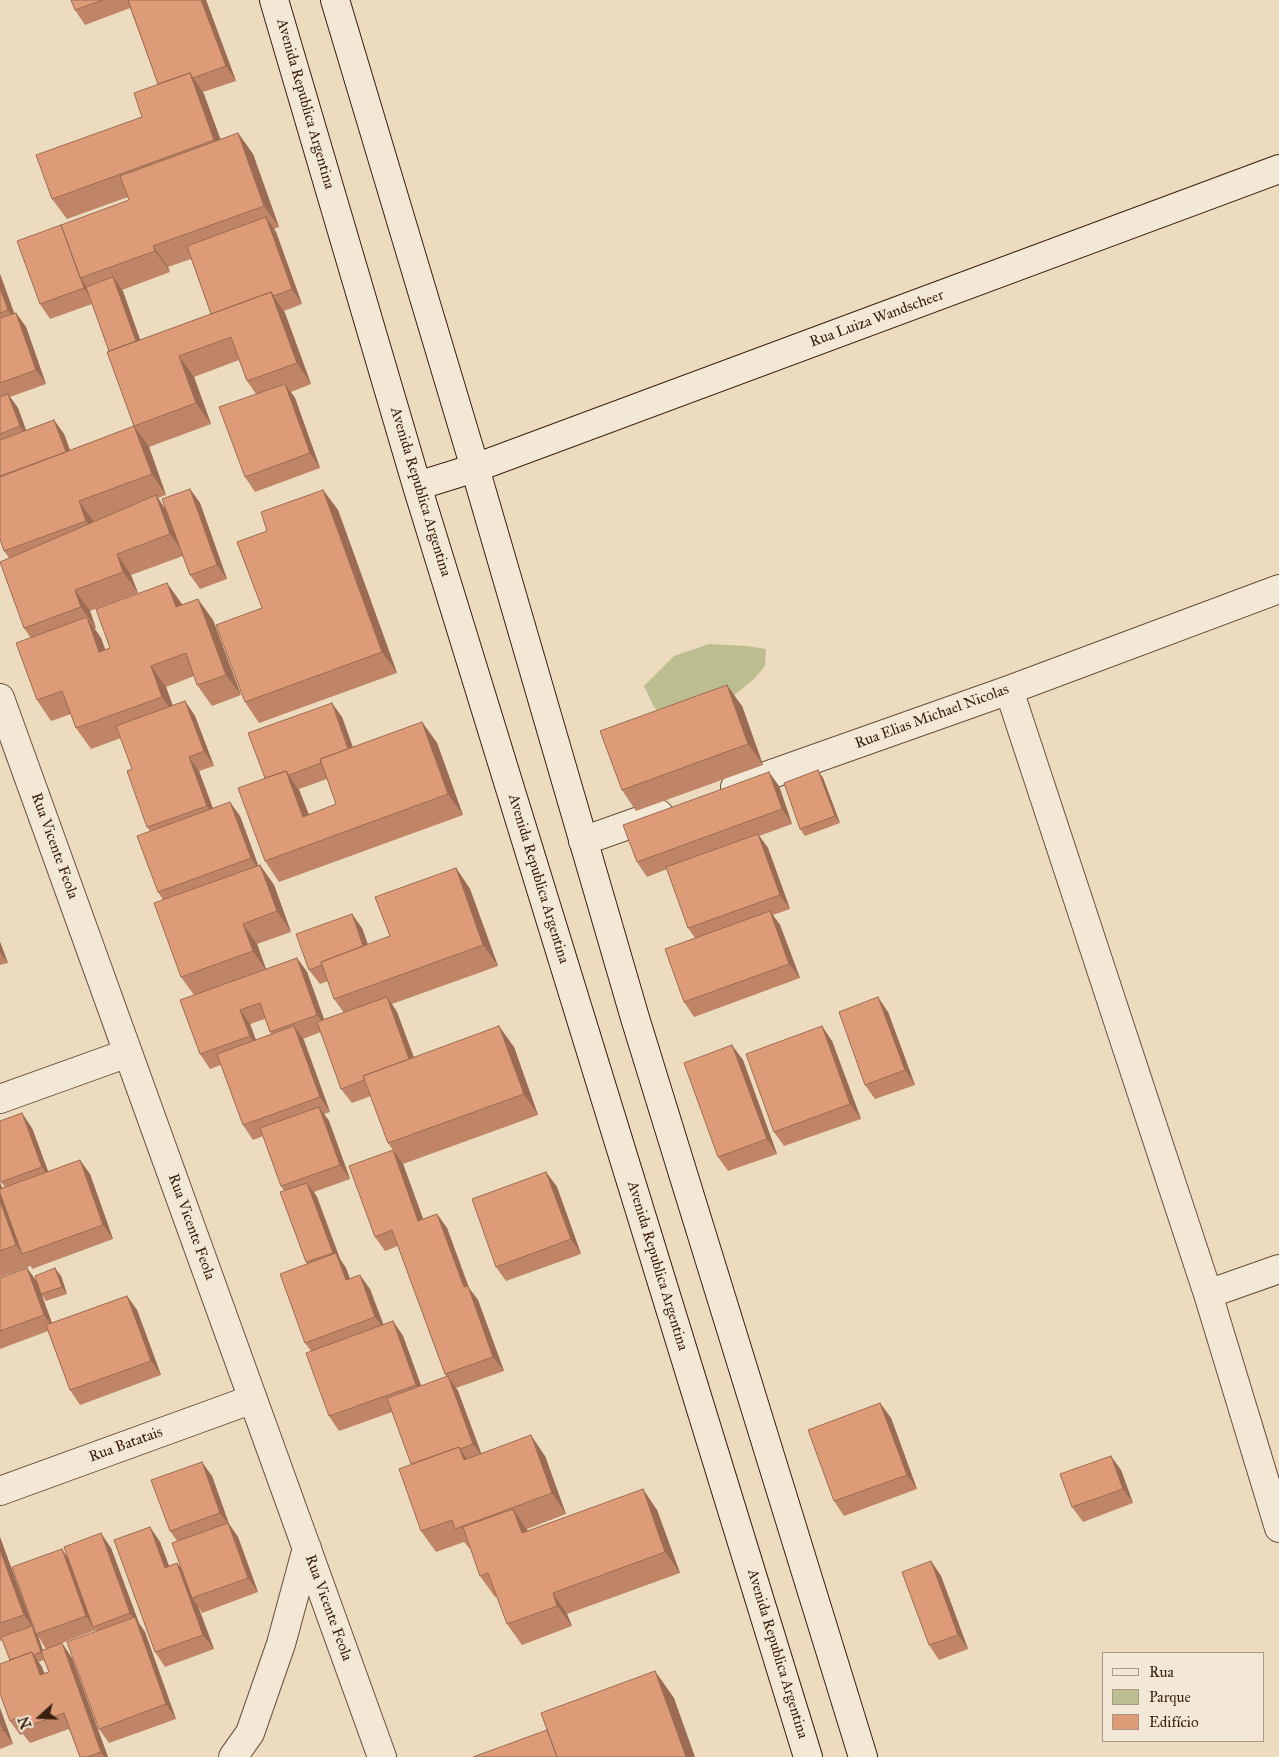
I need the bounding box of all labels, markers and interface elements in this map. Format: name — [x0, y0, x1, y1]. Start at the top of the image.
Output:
street label: Avenida Republica Argentina — [272, 17, 338, 191]
street label: Rua Luiza Wandscheer — [807, 286, 947, 352]
street label: Avenida Republica Argentina — [386, 405, 454, 579]
street label: Rua Elias Michael Nicolas — [853, 681, 1011, 753]
street label: Rua Vicente Feola — [26, 790, 82, 902]
street label: Avenida Republica Argentina — [504, 792, 572, 966]
street label: Rua Vicente Feola — [163, 1171, 219, 1283]
street label: Avenida Republica Argentina — [623, 1179, 691, 1353]
street label: Rua Batatais — [87, 1423, 165, 1467]
street label: Rua Vicente Feola — [300, 1552, 356, 1664]
street label: Avenida Republica Argentina — [743, 1567, 811, 1741]
legend — [1102, 1652, 1264, 1742]
text: Rua — [1149, 1663, 1174, 1681]
text: Parque — [1149, 1688, 1191, 1706]
north arrow — [15, 1692, 65, 1742]
text: Edifício — [1149, 1713, 1199, 1731]
text: N — [15, 1714, 35, 1731]

